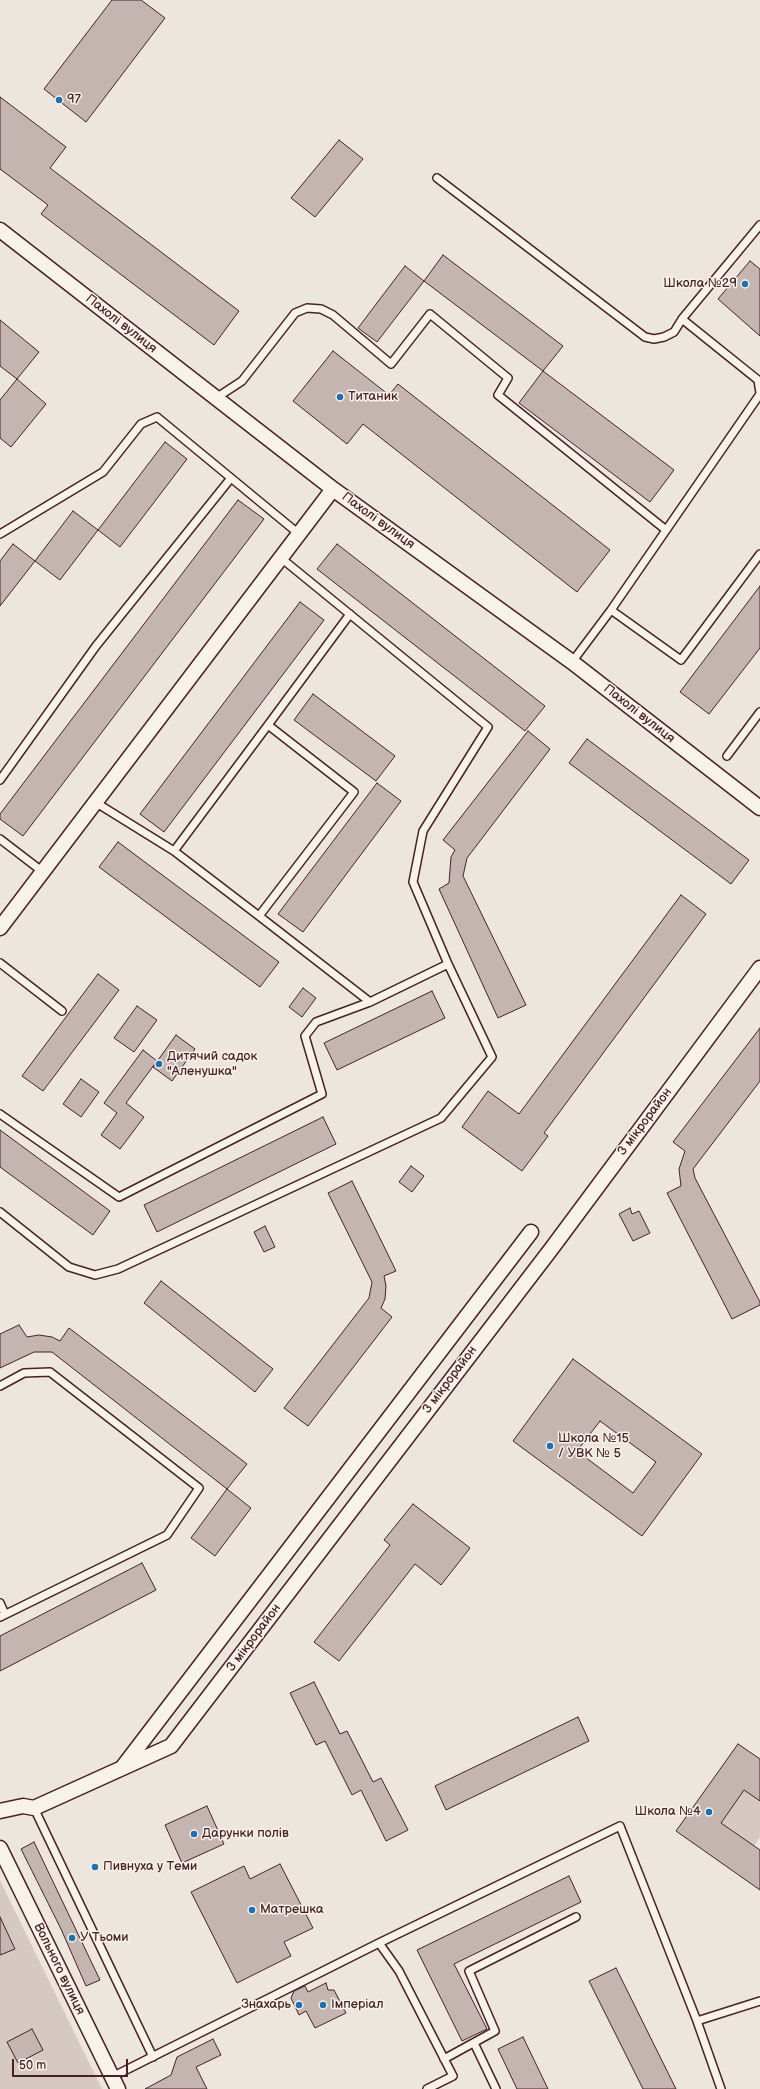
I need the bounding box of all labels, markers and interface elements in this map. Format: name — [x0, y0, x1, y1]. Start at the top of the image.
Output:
place label: 97 — [67, 92, 81, 108]
marker: 97 — [54, 95, 64, 105]
place label: Школа №29 — [663, 276, 737, 292]
marker: Школа №29 — [740, 279, 750, 289]
street label: Пахолі вулиця — [82, 291, 160, 357]
place label: Титаник — [348, 389, 398, 405]
marker: Титаник — [335, 392, 345, 402]
street label: Пахолі вулиця — [339, 489, 417, 553]
street label: Пахолі вулиця — [600, 681, 678, 747]
place label: Дитячий садок "Аленушка" — [167, 1049, 257, 1080]
marker: Дитячий садок "Аленушка" — [154, 1059, 164, 1069]
street label: 3 мікрорайон — [614, 1085, 676, 1159]
street label: 3 мікрорайон — [419, 1343, 481, 1417]
place label: Школа №15 / УВК № 5 — [558, 1431, 629, 1462]
marker: Школа №15 / УВК № 5 — [545, 1441, 555, 1451]
street label: 3 мікрорайон — [223, 1601, 285, 1675]
place label: Школа №4 — [635, 1804, 701, 1820]
marker: Школа №4 — [704, 1807, 714, 1817]
place label: Дарунки полів — [202, 1826, 289, 1842]
marker: Дарунки полів — [189, 1829, 199, 1839]
place label: Пивнуха у Теми — [103, 1859, 197, 1875]
marker: Пивнуха у Теми — [90, 1862, 100, 1872]
place label: Матрешка — [260, 1902, 324, 1918]
marker: Матрешка — [247, 1905, 257, 1915]
street label: Вольного вулиця — [30, 1921, 88, 2017]
place label: У Тьоми — [80, 1930, 129, 1946]
marker: У Тьоми — [67, 1933, 77, 1943]
place label: Знахарь — [241, 1997, 291, 2013]
place label: Імперіал — [331, 1997, 384, 2013]
marker: Знахарь — [294, 2000, 304, 2010]
marker: Імперіал — [318, 2000, 328, 2010]
scale bar — [14, 2051, 130, 2077]
text: 50 m — [19, 2058, 46, 2073]

